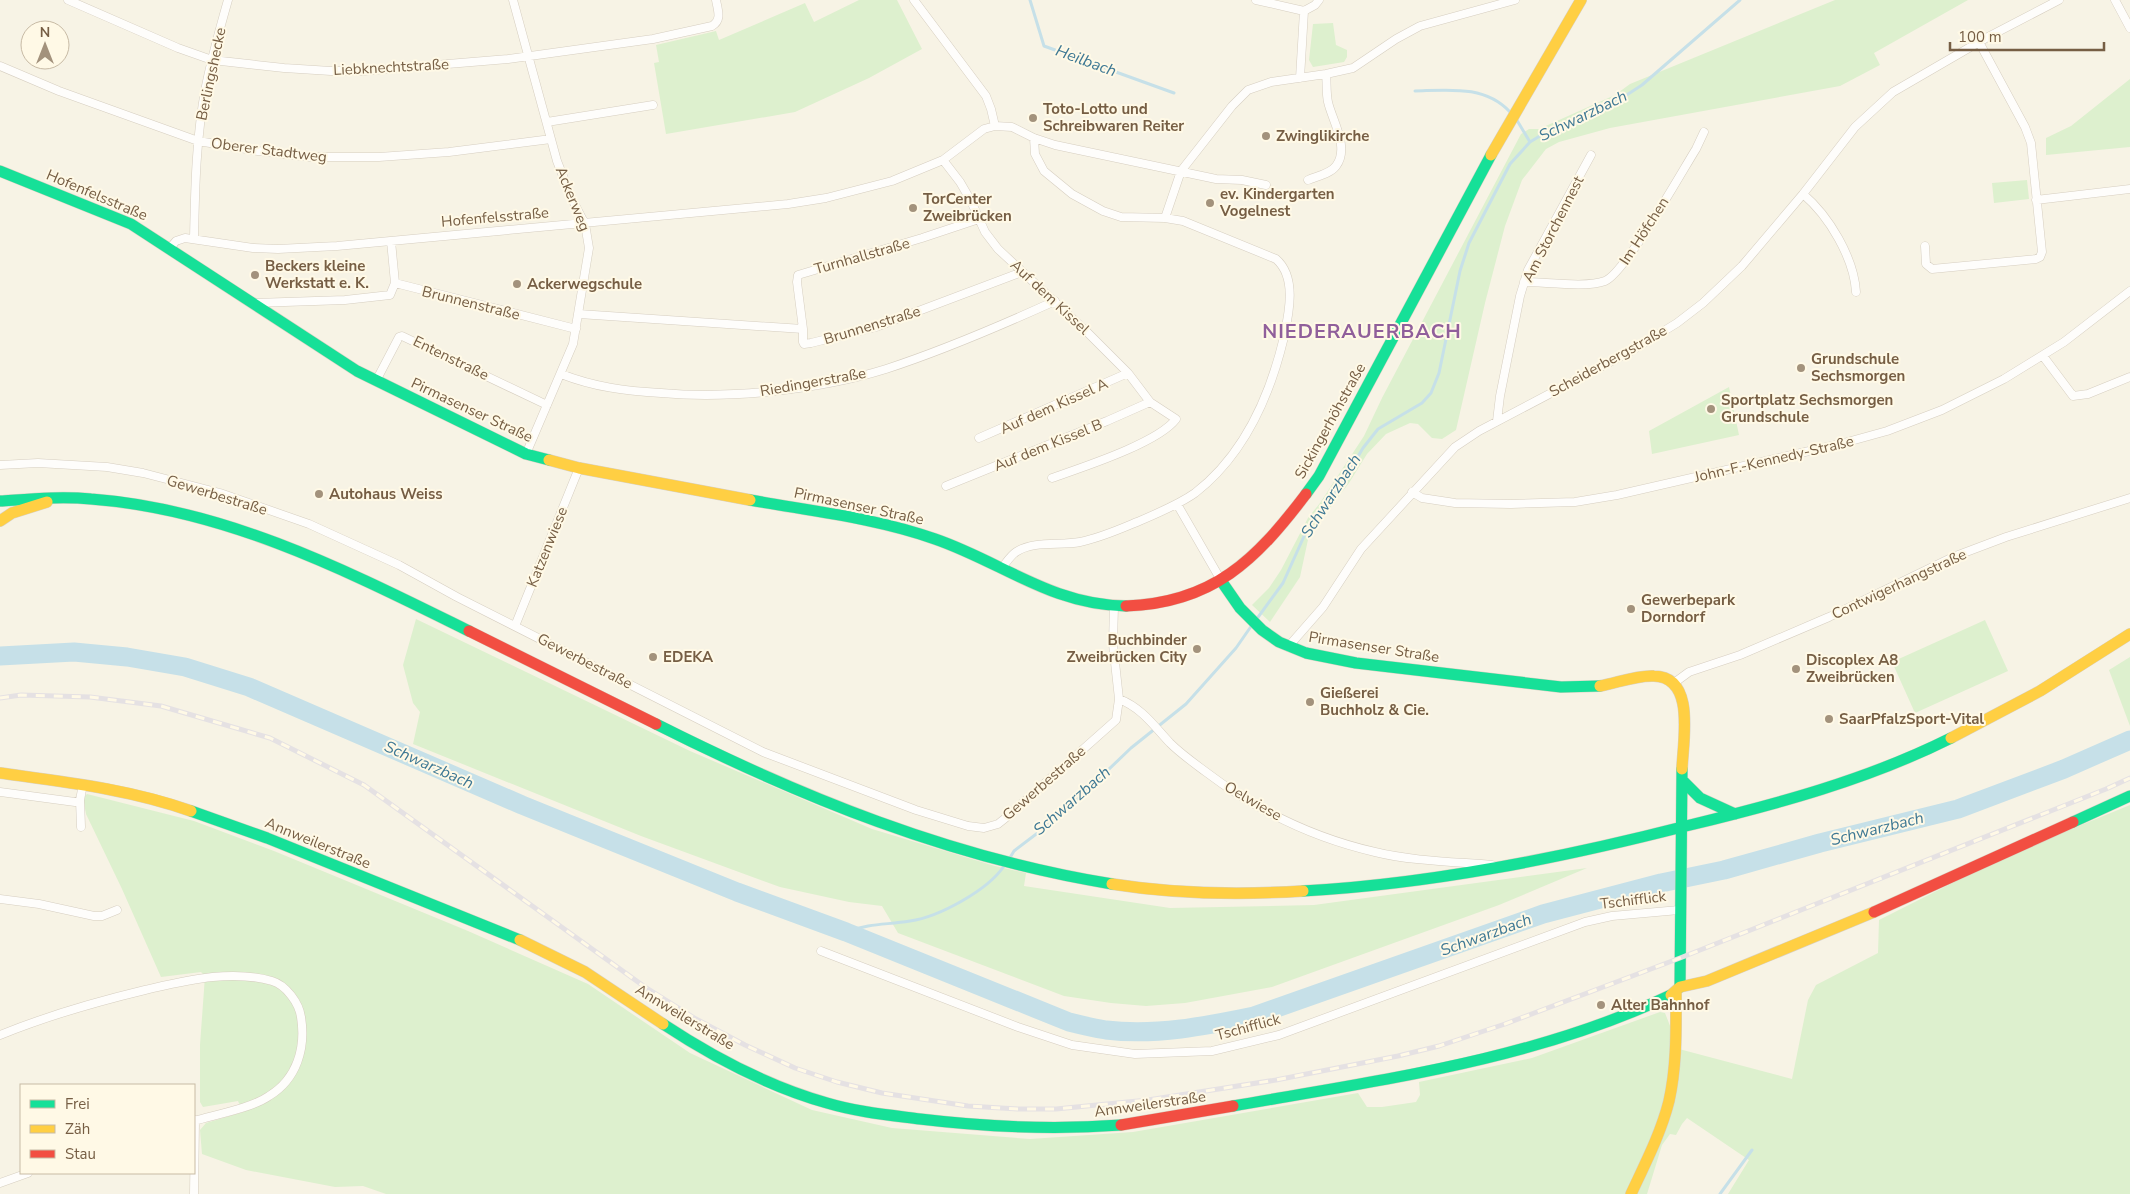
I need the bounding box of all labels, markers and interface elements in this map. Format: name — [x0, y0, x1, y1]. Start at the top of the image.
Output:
north arrow — [20, 20, 70, 70]
scale bar — [1950, 20, 2104, 52]
text: N — [40, 23, 50, 42]
street label: Berlingshecke — [191, 26, 231, 122]
text: 100 m — [1958, 27, 2002, 47]
water label: Heilbach — [1052, 40, 1120, 82]
street label: Liebknechtstraße — [333, 54, 449, 80]
water label: Schwarzbach — [1535, 85, 1631, 147]
place label: Toto-Lotto und Schreibwaren Reiter — [1043, 99, 1184, 136]
marker: Toto-Lotto und Schreibwaren Reiter — [1027, 112, 1039, 124]
place label: Zwinglikirche — [1276, 126, 1369, 146]
marker: Zwinglikirche — [1260, 130, 1272, 142]
street label: Oberer Stadtweg — [210, 133, 328, 167]
street label: Ackerweg — [551, 164, 595, 234]
street label: Hofenfelsstraße — [43, 165, 151, 225]
street label: Am Storchennest — [1518, 172, 1589, 285]
place label: ev. Kindergarten Vogelnest — [1219, 184, 1335, 221]
place label: TorCenter Zweibrücken — [923, 189, 1012, 226]
street label: Im Höfchen — [1615, 193, 1673, 269]
marker: ev. Kindergarten Vogelnest — [1204, 197, 1216, 209]
street label: Hofenfelsstraße — [440, 202, 550, 232]
marker: TorCenter Zweibrücken — [907, 202, 919, 214]
street label: Turnhallstraße — [812, 233, 912, 279]
street label: Auf dem Kissel — [1006, 255, 1094, 339]
place label: Beckers kleine Werkstatt e. K. — [265, 256, 369, 293]
marker: Beckers kleine Werkstatt e. K. — [249, 269, 261, 281]
place label: Ackerwegschule — [527, 274, 642, 294]
marker: Ackerwegschule — [511, 278, 523, 290]
street label: Brunnenstraße — [420, 281, 522, 325]
street label: Brunnenstraße — [821, 301, 923, 349]
district label: NIEDERAUERBACH — [1262, 318, 1462, 345]
street label: Scheiderbergstraße — [1545, 320, 1671, 402]
street label: Entenstraße — [410, 331, 492, 385]
place label: Grundschule Sechsmorgen — [1811, 349, 1905, 386]
street label: Sickingerhöhstraße — [1290, 360, 1370, 482]
marker: Grundschule Sechsmorgen — [1795, 362, 1807, 374]
street label: Riedingerstraße — [758, 363, 868, 401]
street label: Pirmasenser Straße — [408, 373, 536, 447]
street label: Auf dem Kissel A — [997, 373, 1111, 439]
place label: Sportplatz Sechsmorgen Grundschule — [1721, 390, 1893, 427]
marker: Sportplatz Sechsmorgen Grundschule — [1705, 403, 1717, 415]
street label: Auf dem Kissel B — [991, 414, 1105, 476]
street label: John-F.-Kennedy-Straße — [1691, 431, 1856, 487]
water label: Schwarzbach — [1296, 450, 1366, 542]
street label: Gewerbestraße — [164, 470, 270, 520]
street label: Pirmasenser Straße — [792, 482, 926, 530]
place label: Autohaus Weiss — [329, 484, 443, 504]
marker: Autohaus Weiss — [313, 488, 325, 500]
street label: Katzenwiese — [522, 504, 572, 590]
street label: Contwigerhangstraße — [1828, 544, 1970, 624]
place label: Gewerbepark Dorndorf — [1641, 590, 1736, 627]
marker: Gewerbepark Dorndorf — [1625, 603, 1637, 615]
street label: Pirmasenser Straße — [1307, 627, 1441, 667]
street label: Gewerbestraße — [534, 628, 636, 694]
place label: Buchbinder Zweibrücken City — [1067, 630, 1187, 667]
marker: Buchbinder Zweibrücken City — [1191, 643, 1203, 655]
place label: EDEKA — [663, 647, 714, 667]
place label: Discoplex A8 Zweibrücken — [1806, 650, 1898, 687]
marker: EDEKA — [647, 651, 659, 663]
marker: Discoplex A8 Zweibrücken — [1790, 663, 1802, 675]
place label: Gießerei Buchholz & Cie. — [1320, 683, 1429, 720]
marker: Gießerei Buchholz & Cie. — [1304, 696, 1316, 708]
place label: SaarPfalzSport-Vital — [1839, 709, 1984, 729]
marker: SaarPfalzSport-Vital — [1823, 713, 1835, 725]
water label: Schwarzbach — [381, 736, 477, 794]
street label: Gewerbestraße — [998, 741, 1090, 825]
water label: Schwarzbach — [1029, 761, 1115, 841]
street label: Oelwiese — [1221, 777, 1285, 825]
water label: Schwarzbach — [1828, 807, 1926, 851]
street label: Annweilerstraße — [262, 813, 374, 873]
street label: Tschifflick — [1599, 886, 1668, 914]
water label: Schwarzbach — [1437, 908, 1535, 962]
street label: Annweilerstraße — [632, 979, 738, 1055]
place label: Alter Bahnhof — [1611, 995, 1710, 1015]
marker: Alter Bahnhof — [1595, 999, 1607, 1011]
street label: Tschifflick — [1213, 1009, 1283, 1045]
legend — [20, 1084, 195, 1174]
street label: Annweilerstraße — [1093, 1086, 1207, 1122]
text: Frei — [65, 1094, 90, 1114]
text: Zäh — [65, 1119, 90, 1139]
text: Stau — [65, 1144, 96, 1164]

